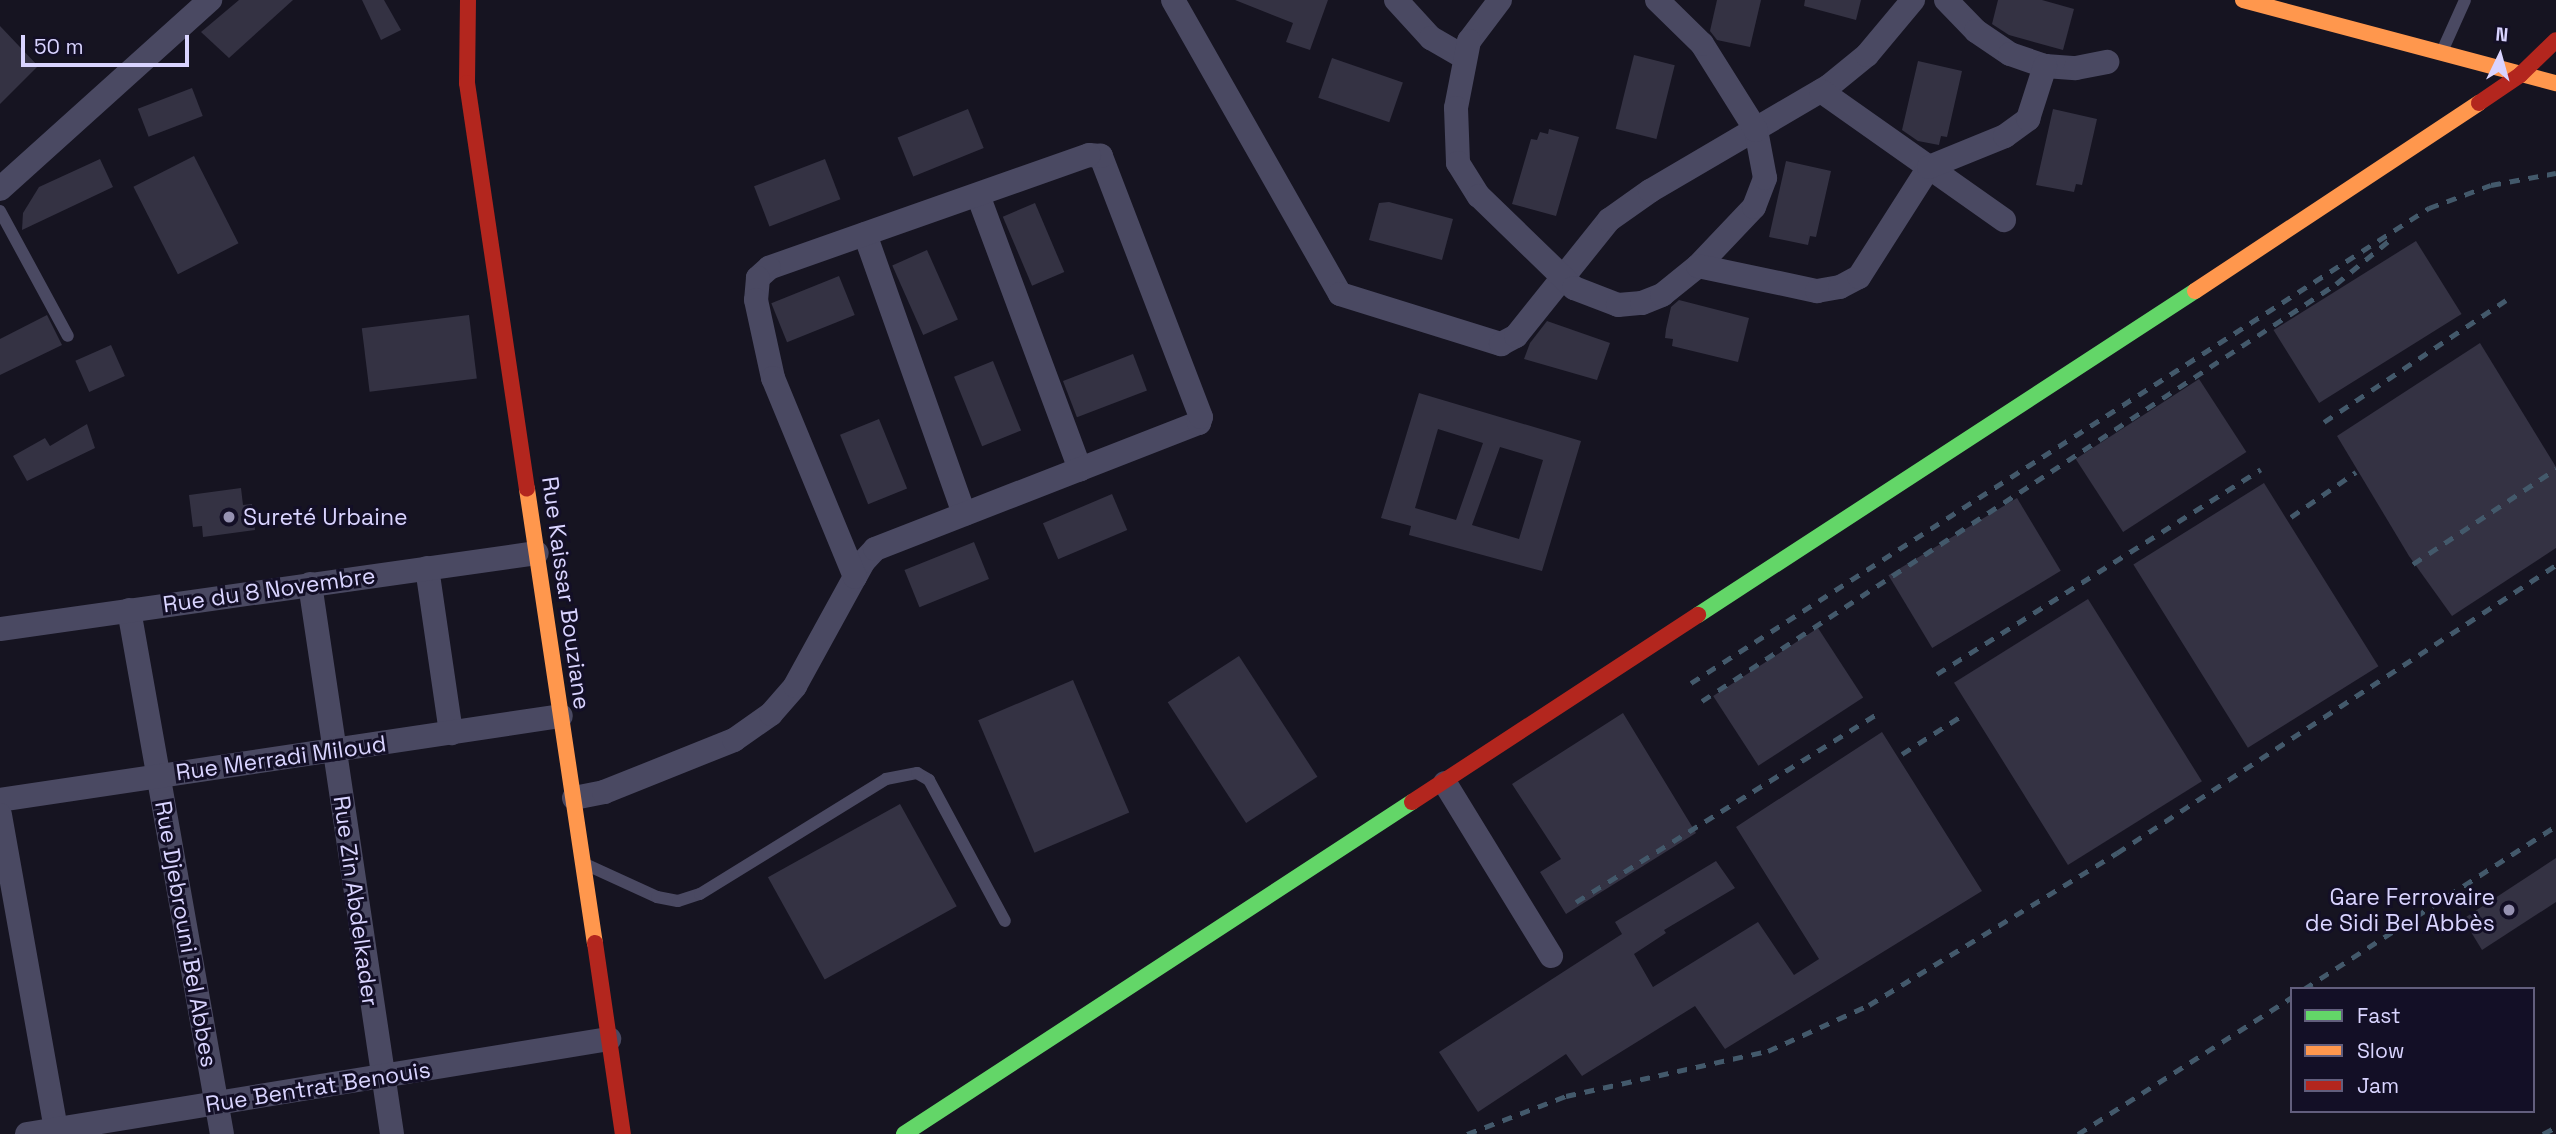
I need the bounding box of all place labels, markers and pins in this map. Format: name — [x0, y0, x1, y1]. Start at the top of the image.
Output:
place label: Sureté Urbaine — [243, 503, 408, 531]
marker: Sureté Urbaine — [221, 509, 237, 525]
place label: Gare Ferrovaire de Sidi Bel Abbès — [2304, 883, 2495, 937]
marker: Gare Ferrovaire de Sidi Bel Abbès — [2501, 902, 2517, 918]

